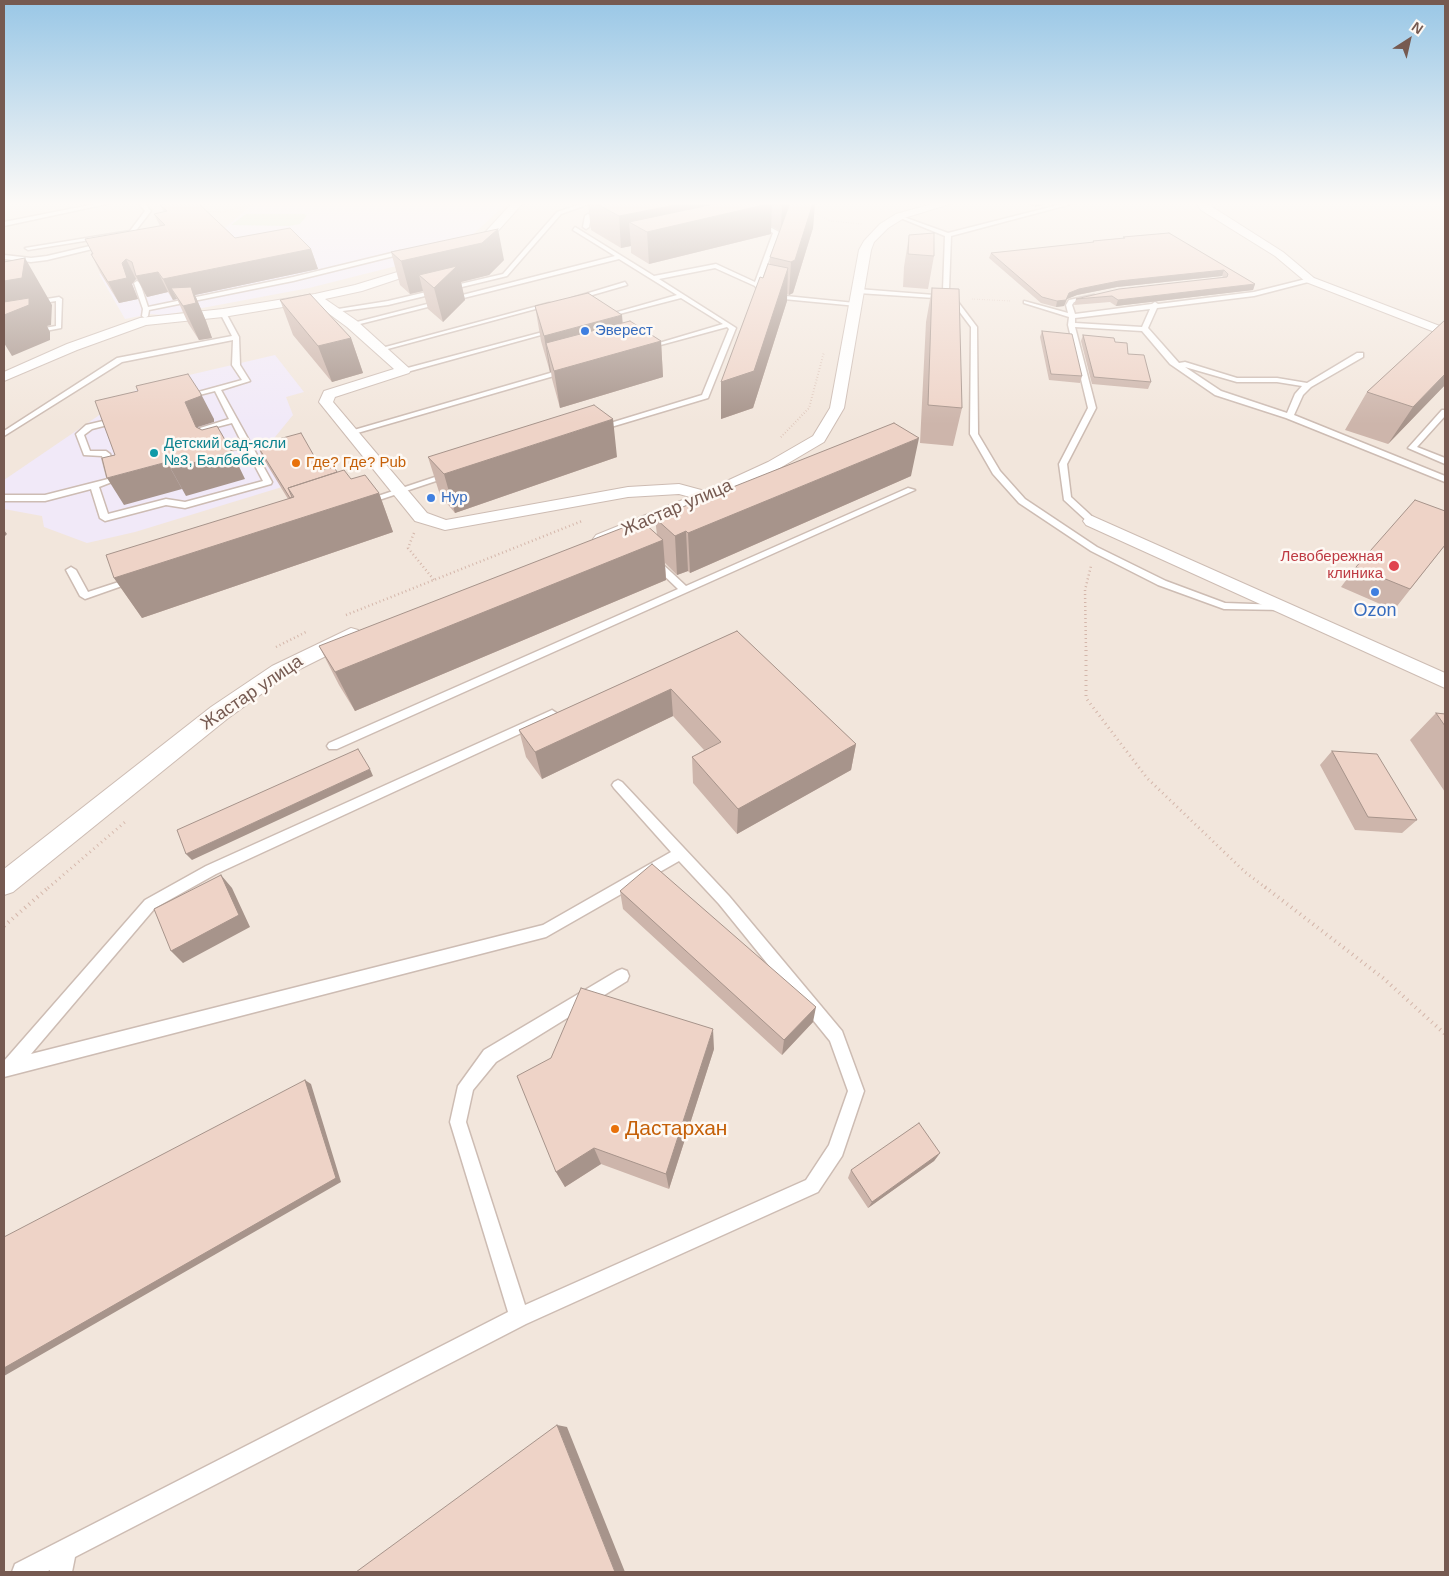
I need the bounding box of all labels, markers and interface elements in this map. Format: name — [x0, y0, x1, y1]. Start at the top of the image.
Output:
north arrow — [1384, 15, 1434, 65]
text: N — [1409, 18, 1426, 37]
place label: Эверест — [595, 322, 653, 340]
marker: Эверест — [579, 325, 591, 337]
place label: Детский сад-ясли №3, Балбөбек — [164, 435, 286, 470]
marker: Детский сад-ясли №3, Балбөбек — [148, 447, 160, 459]
place label: Где? Где? Pub — [306, 454, 406, 472]
marker: Где? Где? Pub — [290, 457, 302, 469]
street label: Жастар улица — [618, 475, 736, 541]
place label: Нур — [441, 489, 468, 507]
marker: Нур — [425, 492, 437, 504]
place label: Левобережная клиника — [1281, 548, 1383, 583]
marker: Левобережная клиника — [1387, 559, 1401, 573]
marker: Ozon — [1369, 586, 1381, 598]
place label: Ozon — [1353, 600, 1397, 622]
street label: Жастар улица — [197, 651, 307, 735]
place label: Дастархан — [625, 1116, 727, 1142]
marker: Дастархан — [609, 1123, 621, 1135]

